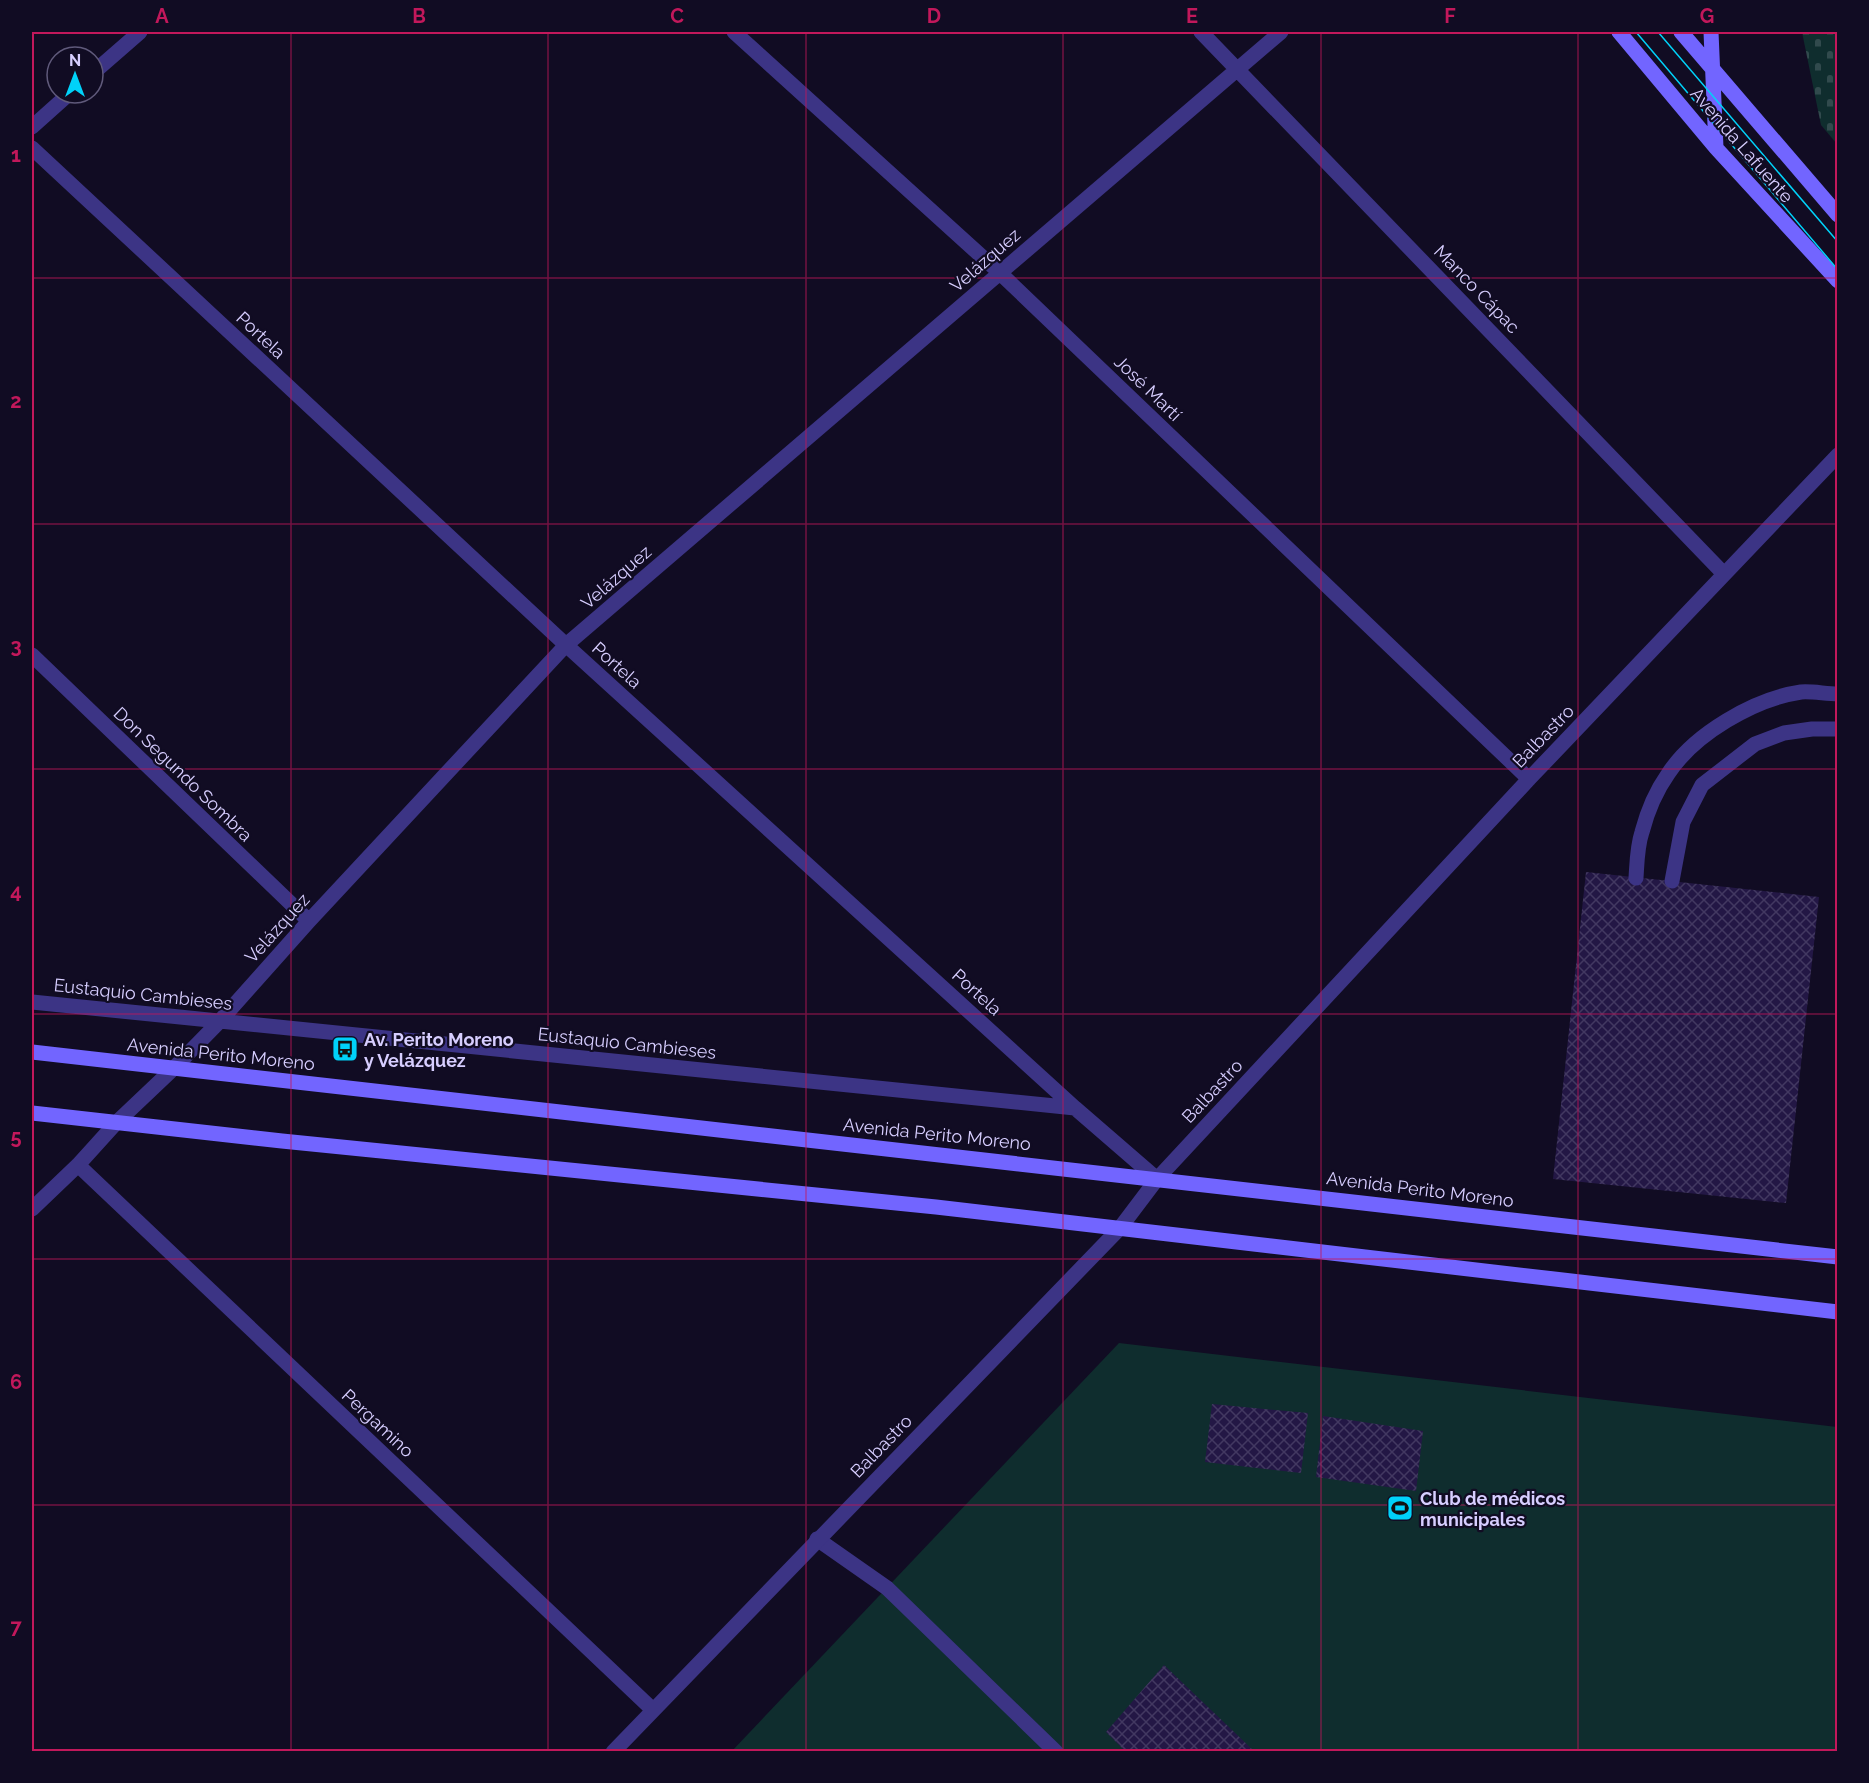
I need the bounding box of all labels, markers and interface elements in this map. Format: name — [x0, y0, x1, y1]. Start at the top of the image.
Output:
text: A — [155, 4, 169, 28]
text: B — [412, 4, 426, 28]
text: C — [670, 4, 684, 28]
text: D — [927, 4, 941, 28]
text: E — [1186, 4, 1198, 28]
text: F — [1444, 4, 1456, 28]
text: G — [1700, 4, 1714, 28]
north arrow — [45, 45, 105, 105]
text: N — [69, 51, 81, 70]
street label: Avenida Lafuente — [1686, 83, 1798, 207]
text: 1 — [11, 143, 21, 167]
street label: Velázquez — [946, 224, 1024, 296]
street label: Manco Cápac — [1430, 241, 1524, 337]
street label: Portela — [232, 307, 290, 363]
street label: José Martí — [1110, 351, 1186, 425]
text: 2 — [10, 389, 22, 413]
street label: Velázquez — [577, 541, 655, 613]
text: 3 — [10, 634, 22, 658]
street label: Portela — [588, 637, 646, 693]
street label: Balbastro — [1508, 700, 1578, 772]
street label: Don Segundo Sombra — [109, 702, 257, 846]
text: 4 — [10, 879, 22, 903]
street label: Velázquez — [240, 889, 314, 967]
street label: Portela — [948, 964, 1006, 1020]
street label: Eustaquio Cambieses — [53, 974, 234, 1014]
street label: Eustaquio Cambieses — [537, 1023, 718, 1063]
place label: Av. Perito Moreno y Velázquez — [364, 1029, 514, 1071]
street label: Avenida Perito Moreno — [126, 1034, 316, 1074]
bus stop icon: Av. Perito Moreno y Velázquez — [330, 1034, 360, 1064]
street label: Balbastro — [1177, 1055, 1247, 1127]
street label: Avenida Perito Moreno — [842, 1114, 1032, 1154]
text: 5 — [10, 1125, 22, 1149]
street label: Avenida Perito Moreno — [1325, 1167, 1515, 1211]
text: 6 — [10, 1370, 22, 1394]
street label: Pergamino — [338, 1385, 418, 1462]
street label: Balbastro — [846, 1410, 916, 1482]
place label: Club de médicos municipales — [1420, 1488, 1565, 1530]
sports icon: Club de médicos municipales — [1385, 1493, 1415, 1523]
text: 7 — [10, 1615, 22, 1639]

